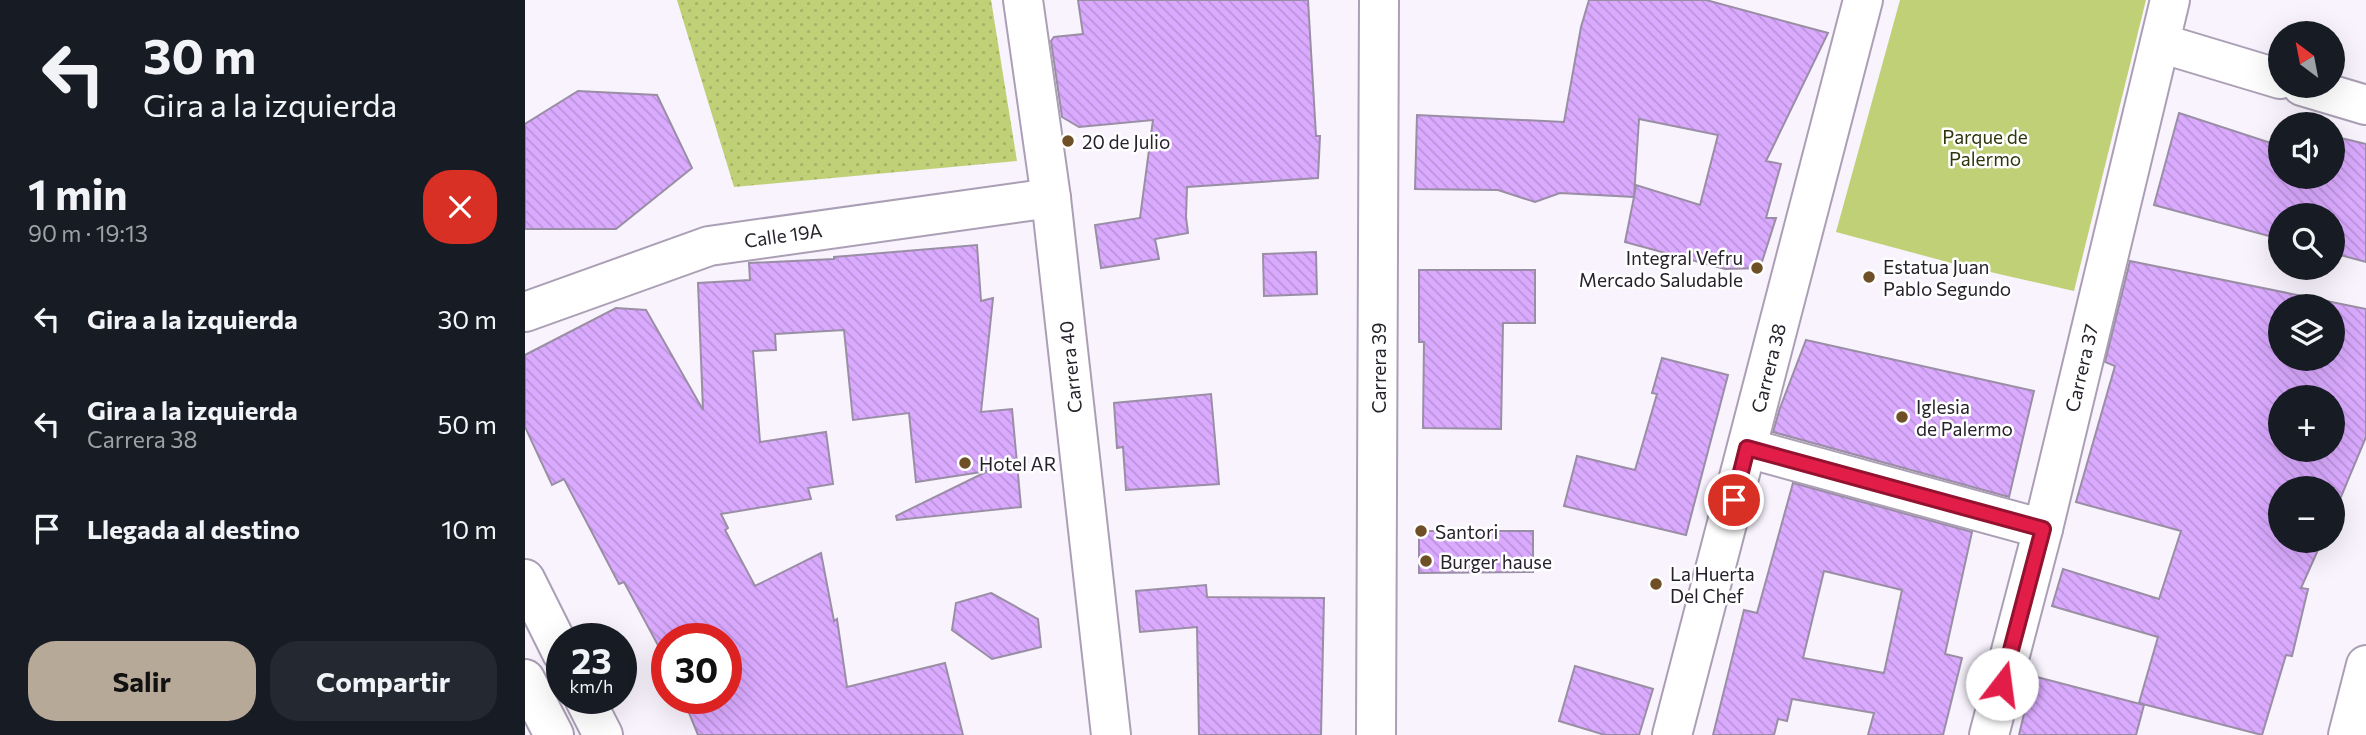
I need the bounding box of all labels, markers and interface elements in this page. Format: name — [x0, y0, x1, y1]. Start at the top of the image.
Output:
north arrow — [2268, 21, 2345, 98]
map controls — [2268, 21, 2345, 553]
text: 30 m — [143, 24, 256, 84]
icon: left — [28, 28, 119, 119]
text: Gira a la izquierda — [143, 84, 397, 124]
button: sound — [2268, 112, 2345, 189]
park label: Parque de Palermo — [1942, 125, 2028, 170]
place label: 20 de Julio — [1082, 130, 1170, 153]
marker: 20 de Julio — [1060, 133, 1076, 149]
text: 1 min — [28, 167, 128, 219]
button: close — [423, 170, 497, 244]
button: search — [2268, 203, 2345, 280]
street label: Calle 19A — [742, 218, 824, 252]
text: 90 m · 19:13 — [28, 219, 148, 247]
place label: Integral Vefru Mercado Saludable — [1579, 246, 1743, 291]
place label: Estatua Juan Pablo Segundo — [1883, 255, 2011, 300]
marker: Integral Vefru Mercado Saludable — [1749, 260, 1765, 276]
marker: Estatua Juan Pablo Segundo — [1861, 269, 1877, 285]
button: layers — [2268, 294, 2345, 371]
icon: left — [28, 300, 66, 338]
text: Gira a la izquierda — [87, 303, 298, 334]
text: 30 m — [438, 303, 497, 334]
street label: Carrera 40 — [1054, 320, 1086, 414]
street label: Carrera 38 — [1746, 321, 1790, 415]
street label: Carrera 39 — [1367, 322, 1390, 414]
street label: Carrera 37 — [2060, 322, 2102, 414]
button: + — [2268, 385, 2345, 462]
text: Gira a la izquierda — [87, 394, 298, 425]
place label: Iglesia de Palermo — [1916, 395, 2013, 440]
icon: left — [28, 405, 66, 443]
text: 50 m — [437, 408, 497, 439]
marker: Iglesia de Palermo — [1894, 409, 1910, 425]
text: Carrera 38 — [87, 425, 197, 453]
place label: Hotel AR — [979, 452, 1057, 475]
marker: Hotel AR — [957, 455, 973, 471]
pin — [1704, 470, 1764, 530]
button: − — [2268, 476, 2345, 553]
icon: arrive — [1715, 481, 1753, 519]
icon: arrive — [28, 510, 66, 548]
text: Llegada al destino — [87, 513, 300, 544]
text: 10 m — [441, 513, 497, 544]
place label: Santori — [1435, 520, 1498, 543]
marker: Santori — [1413, 523, 1429, 539]
place label: Burger hause — [1440, 550, 1552, 573]
marker: Burger hause — [1418, 553, 1434, 569]
place label: La Huerta Del Chef — [1670, 562, 1755, 607]
marker: La Huerta Del Chef — [1648, 576, 1664, 592]
speed limit sign: 30 — [651, 623, 742, 714]
text: 23 — [571, 638, 612, 681]
button: Salir — [28, 641, 256, 721]
button: Compartir — [270, 641, 497, 721]
position arrow — [1965, 647, 2039, 721]
text: km/h — [570, 675, 613, 697]

